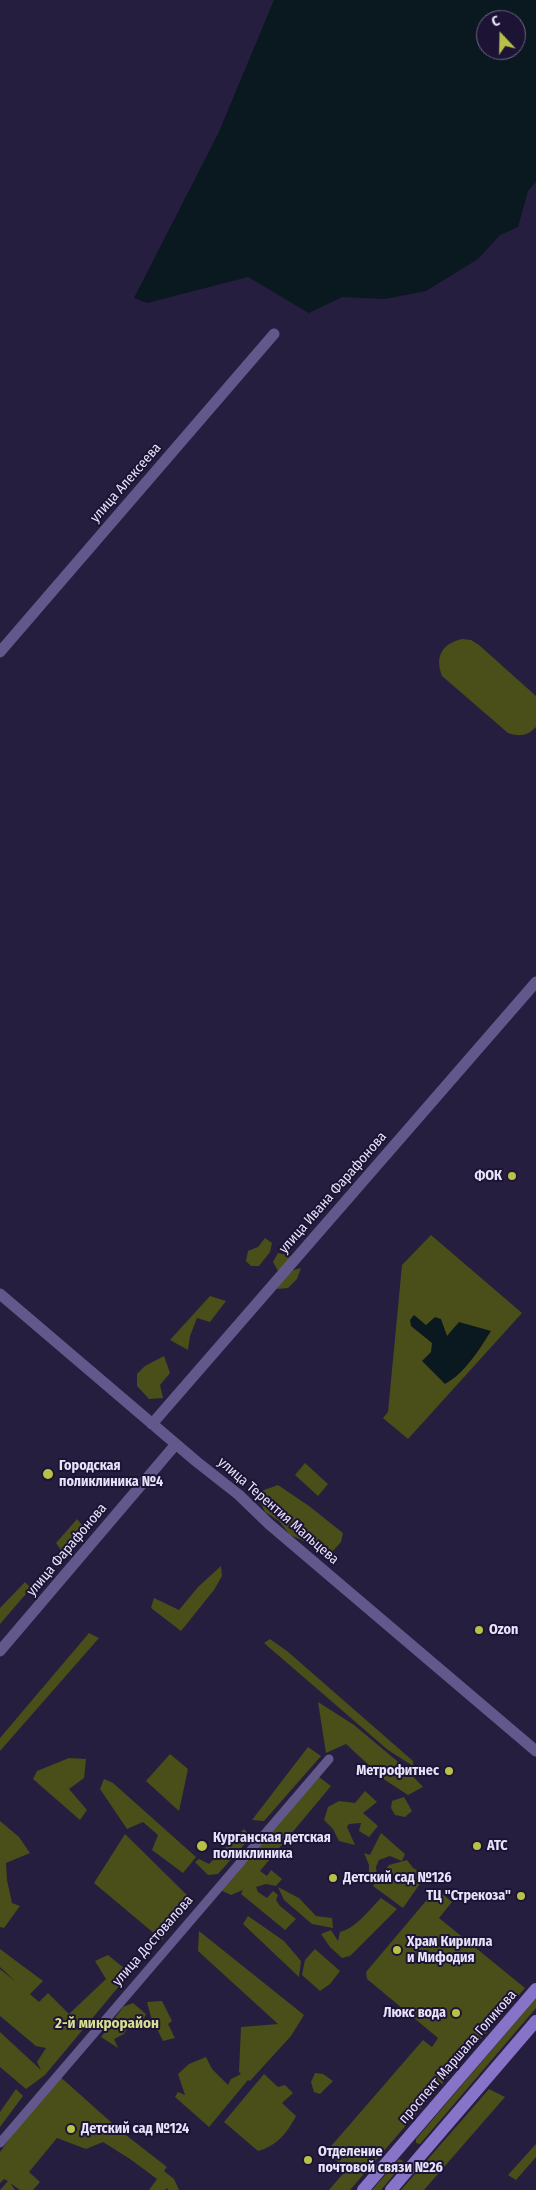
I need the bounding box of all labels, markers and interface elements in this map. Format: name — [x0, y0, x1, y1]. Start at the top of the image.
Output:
north arrow — [476, 10, 526, 60]
text: С — [489, 12, 502, 31]
street label: улица Алексеева — [87, 440, 165, 526]
street label: улица Ивана Фарафонова — [276, 1129, 390, 1257]
place label: ФОК — [474, 1168, 502, 1184]
marker: ФОК — [506, 1170, 518, 1182]
street label: улица Терентия Мальцева — [214, 1454, 342, 1568]
place label: Городская поликлиника №4 — [59, 1458, 163, 1490]
marker: Городская поликлиника №4 — [41, 1467, 55, 1481]
street label: улица Фарафонова — [23, 1500, 111, 1600]
place label: Ozon — [489, 1622, 518, 1638]
marker: Ozon — [473, 1624, 485, 1636]
place label: Метрофитнес — [356, 1763, 439, 1779]
marker: Метрофитнес — [443, 1765, 455, 1777]
place label: Курганская детская поликлиника — [213, 1830, 331, 1862]
place label: АТС — [487, 1838, 508, 1854]
marker: Курганская детская поликлиника — [195, 1839, 209, 1853]
marker: АТС — [471, 1840, 483, 1852]
place label: Детский сад №126 — [343, 1870, 452, 1886]
marker: Детский сад №126 — [327, 1872, 339, 1884]
place label: ТЦ "Стрекоза" — [426, 1888, 511, 1904]
marker: ТЦ "Стрекоза" — [515, 1890, 527, 1902]
street label: улица Достовалова — [109, 1892, 197, 1990]
place label: Храм Кирилла и Мифодия — [407, 1934, 492, 1966]
marker: Храм Кирилла и Мифодия — [391, 1944, 403, 1956]
street label: проспект Маршала Голикова — [396, 1987, 520, 2127]
place label: Люкс вода — [383, 2005, 446, 2021]
marker: Люкс вода — [450, 2007, 462, 2019]
district label: 2-й микрорайон — [55, 2015, 159, 2033]
place label: Детский сад №124 — [81, 2121, 189, 2137]
marker: Детский сад №124 — [65, 2123, 77, 2135]
place label: Отделение почтовой связи №26 — [318, 2144, 443, 2176]
marker: Отделение почтовой связи №26 — [302, 2154, 314, 2166]

